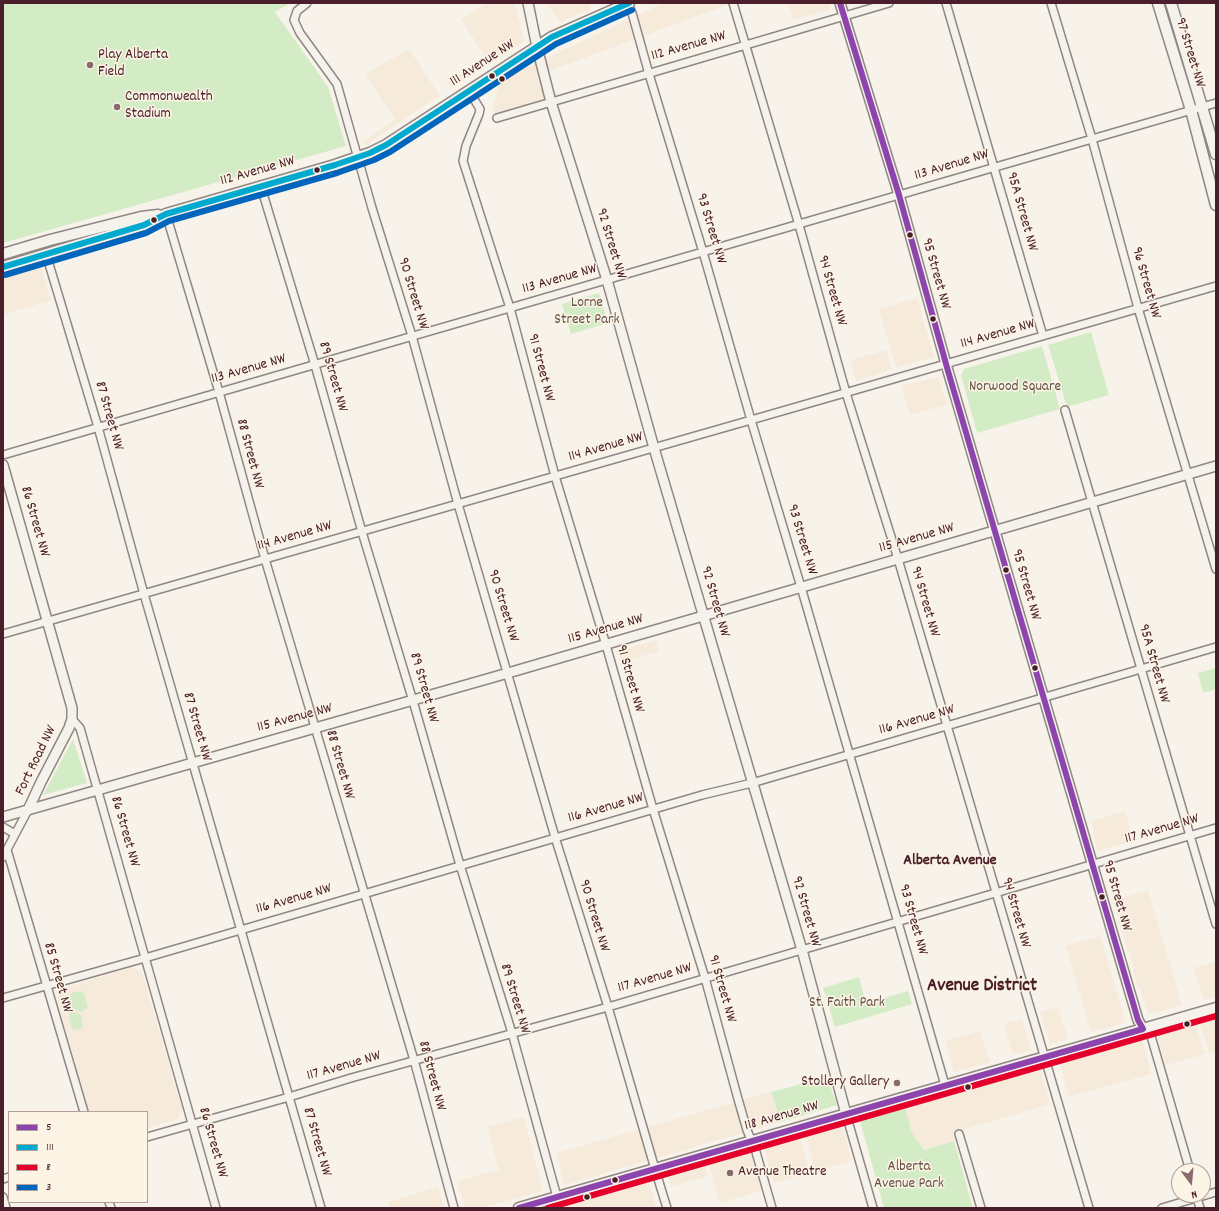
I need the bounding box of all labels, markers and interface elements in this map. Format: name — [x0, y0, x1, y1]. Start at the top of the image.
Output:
street label: 97 Street NW — [1170, 16, 1208, 90]
street label: 112 Avenue NW — [649, 28, 729, 66]
street label: 111 Avenue NW — [447, 36, 519, 92]
place label: Play Alberta Field — [98, 47, 168, 82]
marker: Play Alberta Field — [85, 60, 95, 70]
unlabelled marker — [487, 71, 497, 81]
unlabelled marker — [497, 74, 507, 84]
place label: Commonwealth Stadium — [125, 89, 213, 124]
marker: Commonwealth Stadium — [112, 102, 122, 112]
street label: 113 Avenue NW — [912, 146, 992, 186]
street label: 112 Avenue NW — [218, 153, 298, 191]
unlabelled marker — [312, 165, 322, 175]
street label: 95A Street NW — [1001, 170, 1041, 254]
street label: 93 Street NW — [691, 192, 729, 266]
street label: 92 Street NW — [591, 207, 629, 281]
unlabelled marker — [149, 215, 159, 225]
unlabelled marker — [905, 230, 915, 240]
street label: 95 Street NW — [916, 236, 954, 312]
street label: 96 Street NW — [1126, 245, 1164, 321]
street label: 94 Street NW — [812, 254, 850, 328]
street label: 90 Street NW — [393, 256, 431, 332]
street label: 113 Avenue NW — [520, 261, 600, 299]
park label: Lorne Street Park — [554, 295, 620, 330]
unlabelled marker — [928, 314, 938, 324]
street label: 114 Avenue NW — [959, 316, 1037, 354]
street label: 91 Street NW — [522, 332, 558, 404]
street label: 89 Street NW — [313, 340, 351, 414]
street label: 113 Avenue NW — [209, 351, 289, 389]
street label: 87 Street NW — [90, 379, 126, 453]
park label: Norwood Square — [969, 379, 1061, 397]
street label: 88 Street NW — [231, 417, 267, 491]
street label: 114 Avenue NW — [567, 429, 645, 467]
street label: 86 Street NW — [15, 485, 53, 559]
street label: 93 Street NW — [782, 503, 820, 577]
street label: 114 Avenue NW — [256, 518, 334, 556]
street label: 115 Avenue NW — [877, 520, 957, 558]
street label: 95 Street NW — [1006, 547, 1044, 623]
street label: 92 Street NW — [695, 565, 733, 639]
street label: 94 Street NW — [905, 565, 943, 639]
unlabelled marker — [1001, 565, 1011, 575]
street label: 90 Street NW — [483, 568, 521, 644]
street label: 115 Avenue NW — [566, 611, 646, 649]
street label: 95A Street NW — [1133, 622, 1173, 706]
street label: 91 Street NW — [611, 643, 647, 715]
street label: 89 Street NW — [404, 651, 442, 725]
unlabelled marker — [1030, 663, 1040, 673]
street label: 87 Street NW — [178, 690, 214, 764]
street label: 115 Avenue NW — [255, 700, 335, 738]
street label: 116 Avenue NW — [877, 702, 957, 740]
street label: Fort Road NW — [12, 723, 62, 799]
street label: 88 Street NW — [321, 728, 357, 802]
street label: 116 Avenue NW — [566, 790, 646, 828]
street label: 86 Street NW — [105, 795, 143, 869]
street label: 117 Avenue NW — [1123, 811, 1201, 849]
district label: Alberta Avenue — [903, 852, 997, 872]
street label: 95 Street NW — [1097, 858, 1135, 934]
street label: 92 Street NW — [786, 875, 824, 949]
street label: 94 Street NW — [996, 876, 1034, 950]
street label: 90 Street NW — [574, 878, 612, 954]
street label: 116 Avenue NW — [254, 881, 334, 919]
street label: 93 Street NW — [893, 882, 931, 958]
unlabelled marker — [1097, 892, 1107, 902]
street label: 85 Street NW — [38, 941, 76, 1015]
street label: 91 Street NW — [703, 953, 739, 1025]
street label: 117 Avenue NW — [616, 960, 694, 998]
street label: 89 Street NW — [495, 962, 533, 1036]
district label: Avenue District — [927, 976, 1037, 998]
park label: St. Faith Park — [809, 995, 885, 1013]
unlabelled marker — [1182, 1019, 1192, 1029]
street label: 88 Street NW — [413, 1039, 449, 1113]
street label: 117 Avenue NW — [305, 1048, 383, 1086]
place label: Stollery Gallery — [801, 1074, 889, 1092]
marker: Stollery Gallery — [892, 1078, 902, 1088]
unlabelled marker — [963, 1082, 973, 1092]
street label: 118 Avenue NW — [743, 1098, 821, 1136]
street label: 87 Street NW — [298, 1105, 334, 1179]
street label: 86 Street NW — [193, 1106, 231, 1180]
legend — [8, 1111, 148, 1203]
text: 5 — [46, 1119, 52, 1136]
text: 111 — [46, 1139, 54, 1156]
text: 8 — [46, 1159, 51, 1176]
park label: Alberta Avenue Park — [874, 1159, 944, 1194]
north arrow — [1171, 1163, 1211, 1203]
place label: Avenue Theatre — [738, 1164, 827, 1182]
marker: Avenue Theatre — [725, 1168, 735, 1178]
unlabelled marker — [610, 1175, 620, 1185]
text: 3 — [46, 1179, 51, 1196]
text: N — [1189, 1185, 1199, 1202]
unlabelled marker — [582, 1192, 592, 1202]

